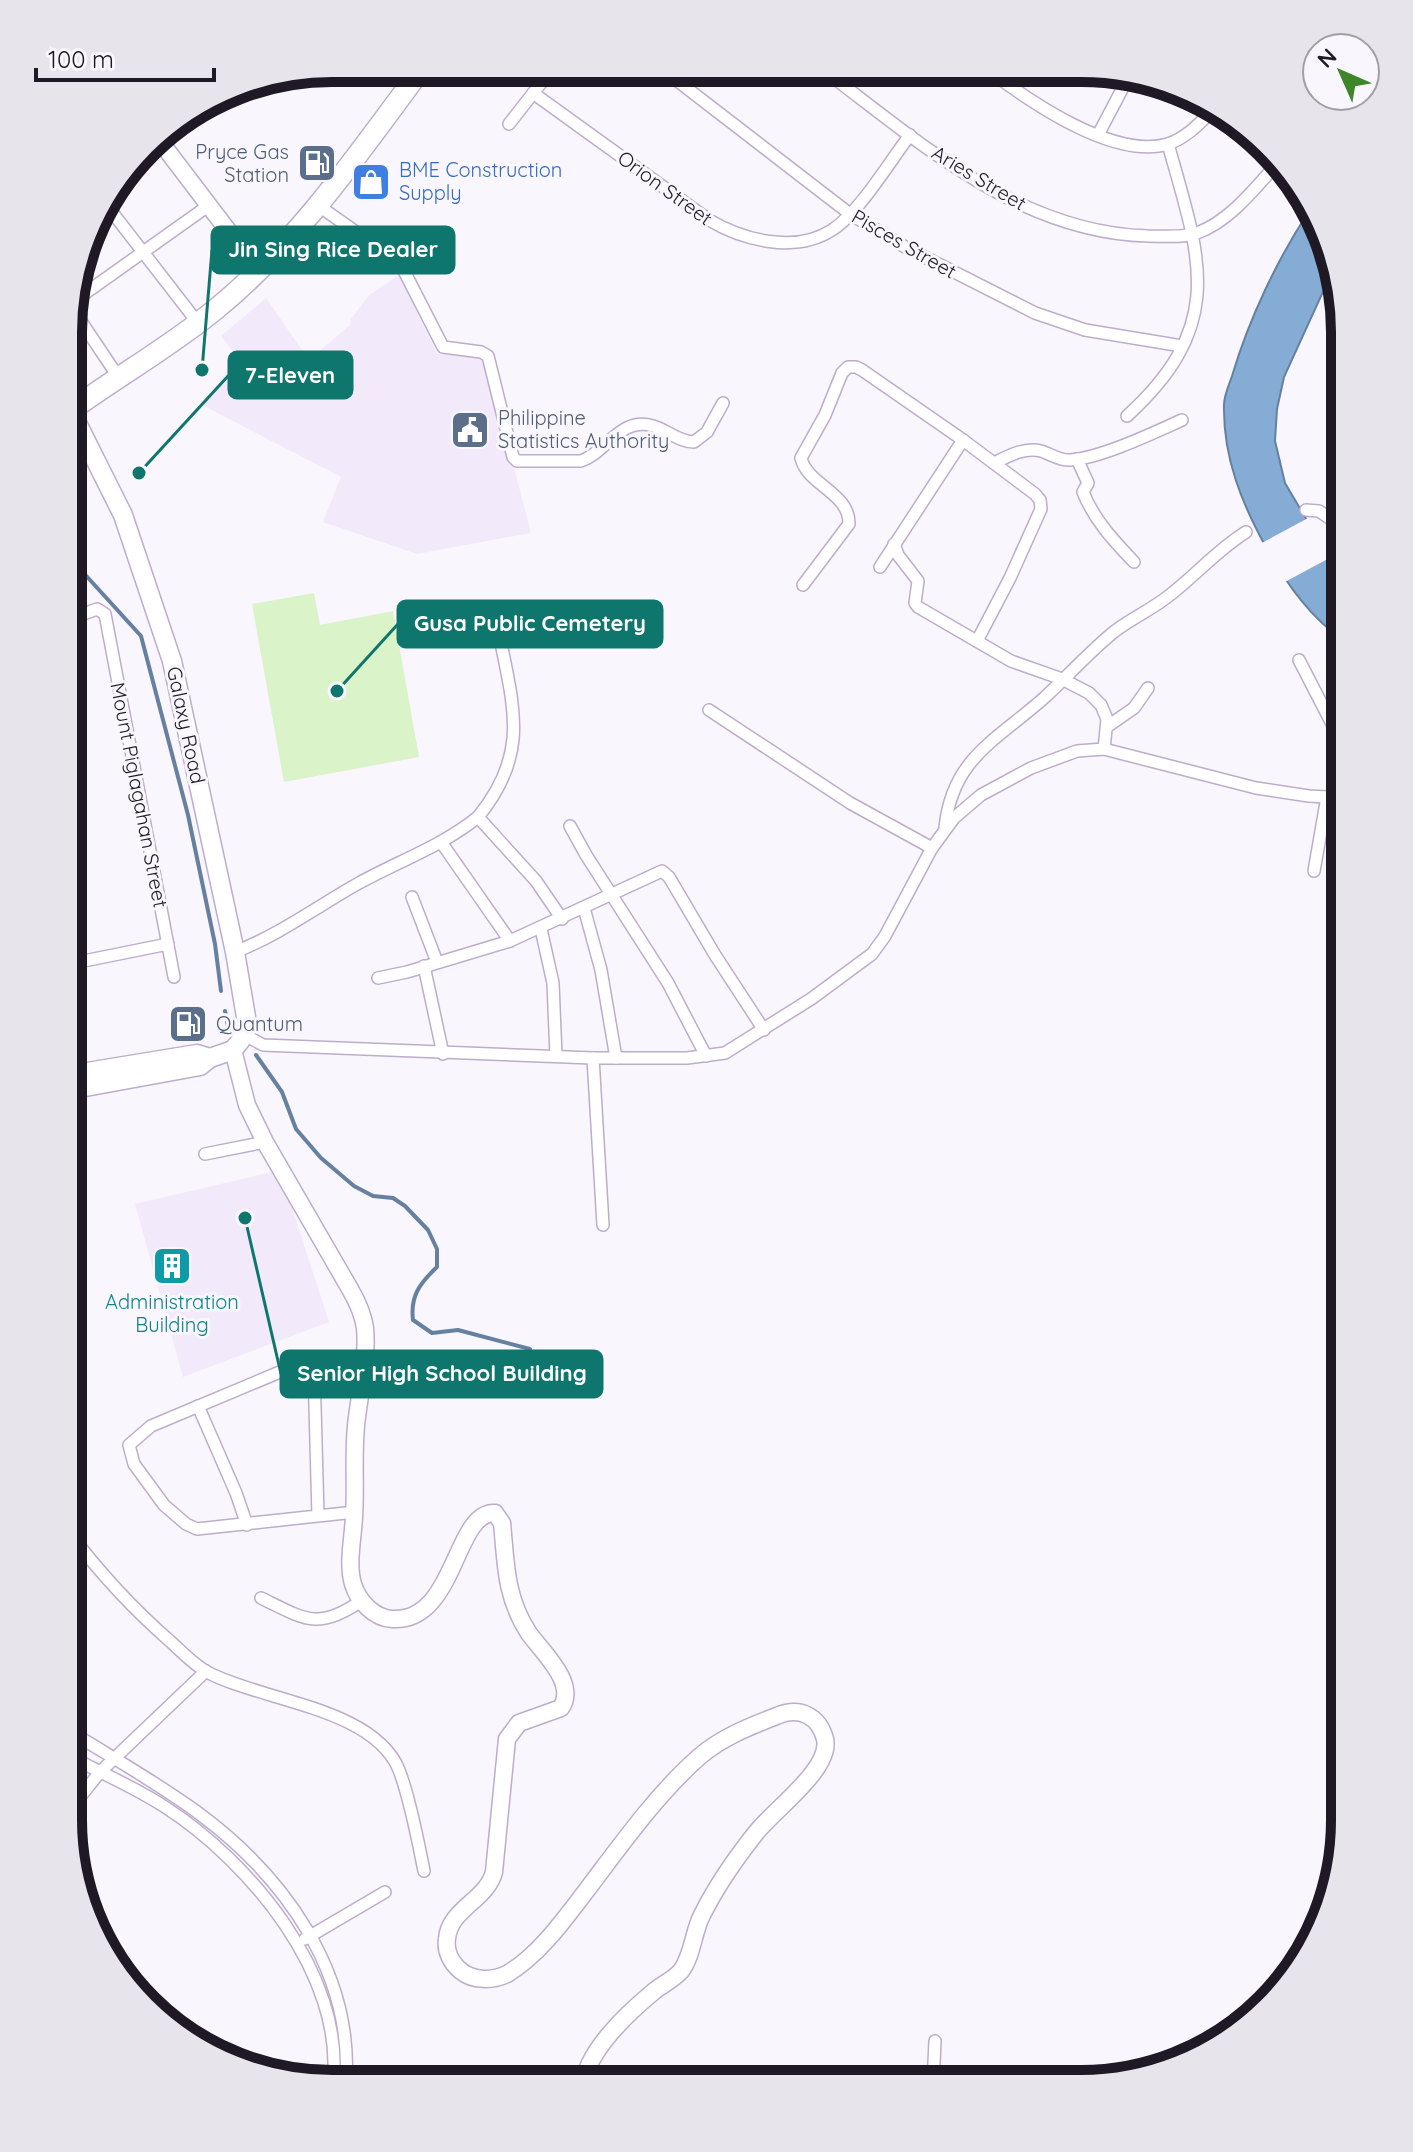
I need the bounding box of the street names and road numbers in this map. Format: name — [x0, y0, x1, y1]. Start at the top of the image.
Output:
street label: Aries Street — [928, 140, 1031, 216]
street label: Orion Street — [613, 145, 718, 230]
street label: Pisces Street — [847, 204, 961, 284]
street label: Galaxy Road — [162, 664, 211, 786]
street label: Mount Piglagahan Street — [105, 680, 174, 910]

